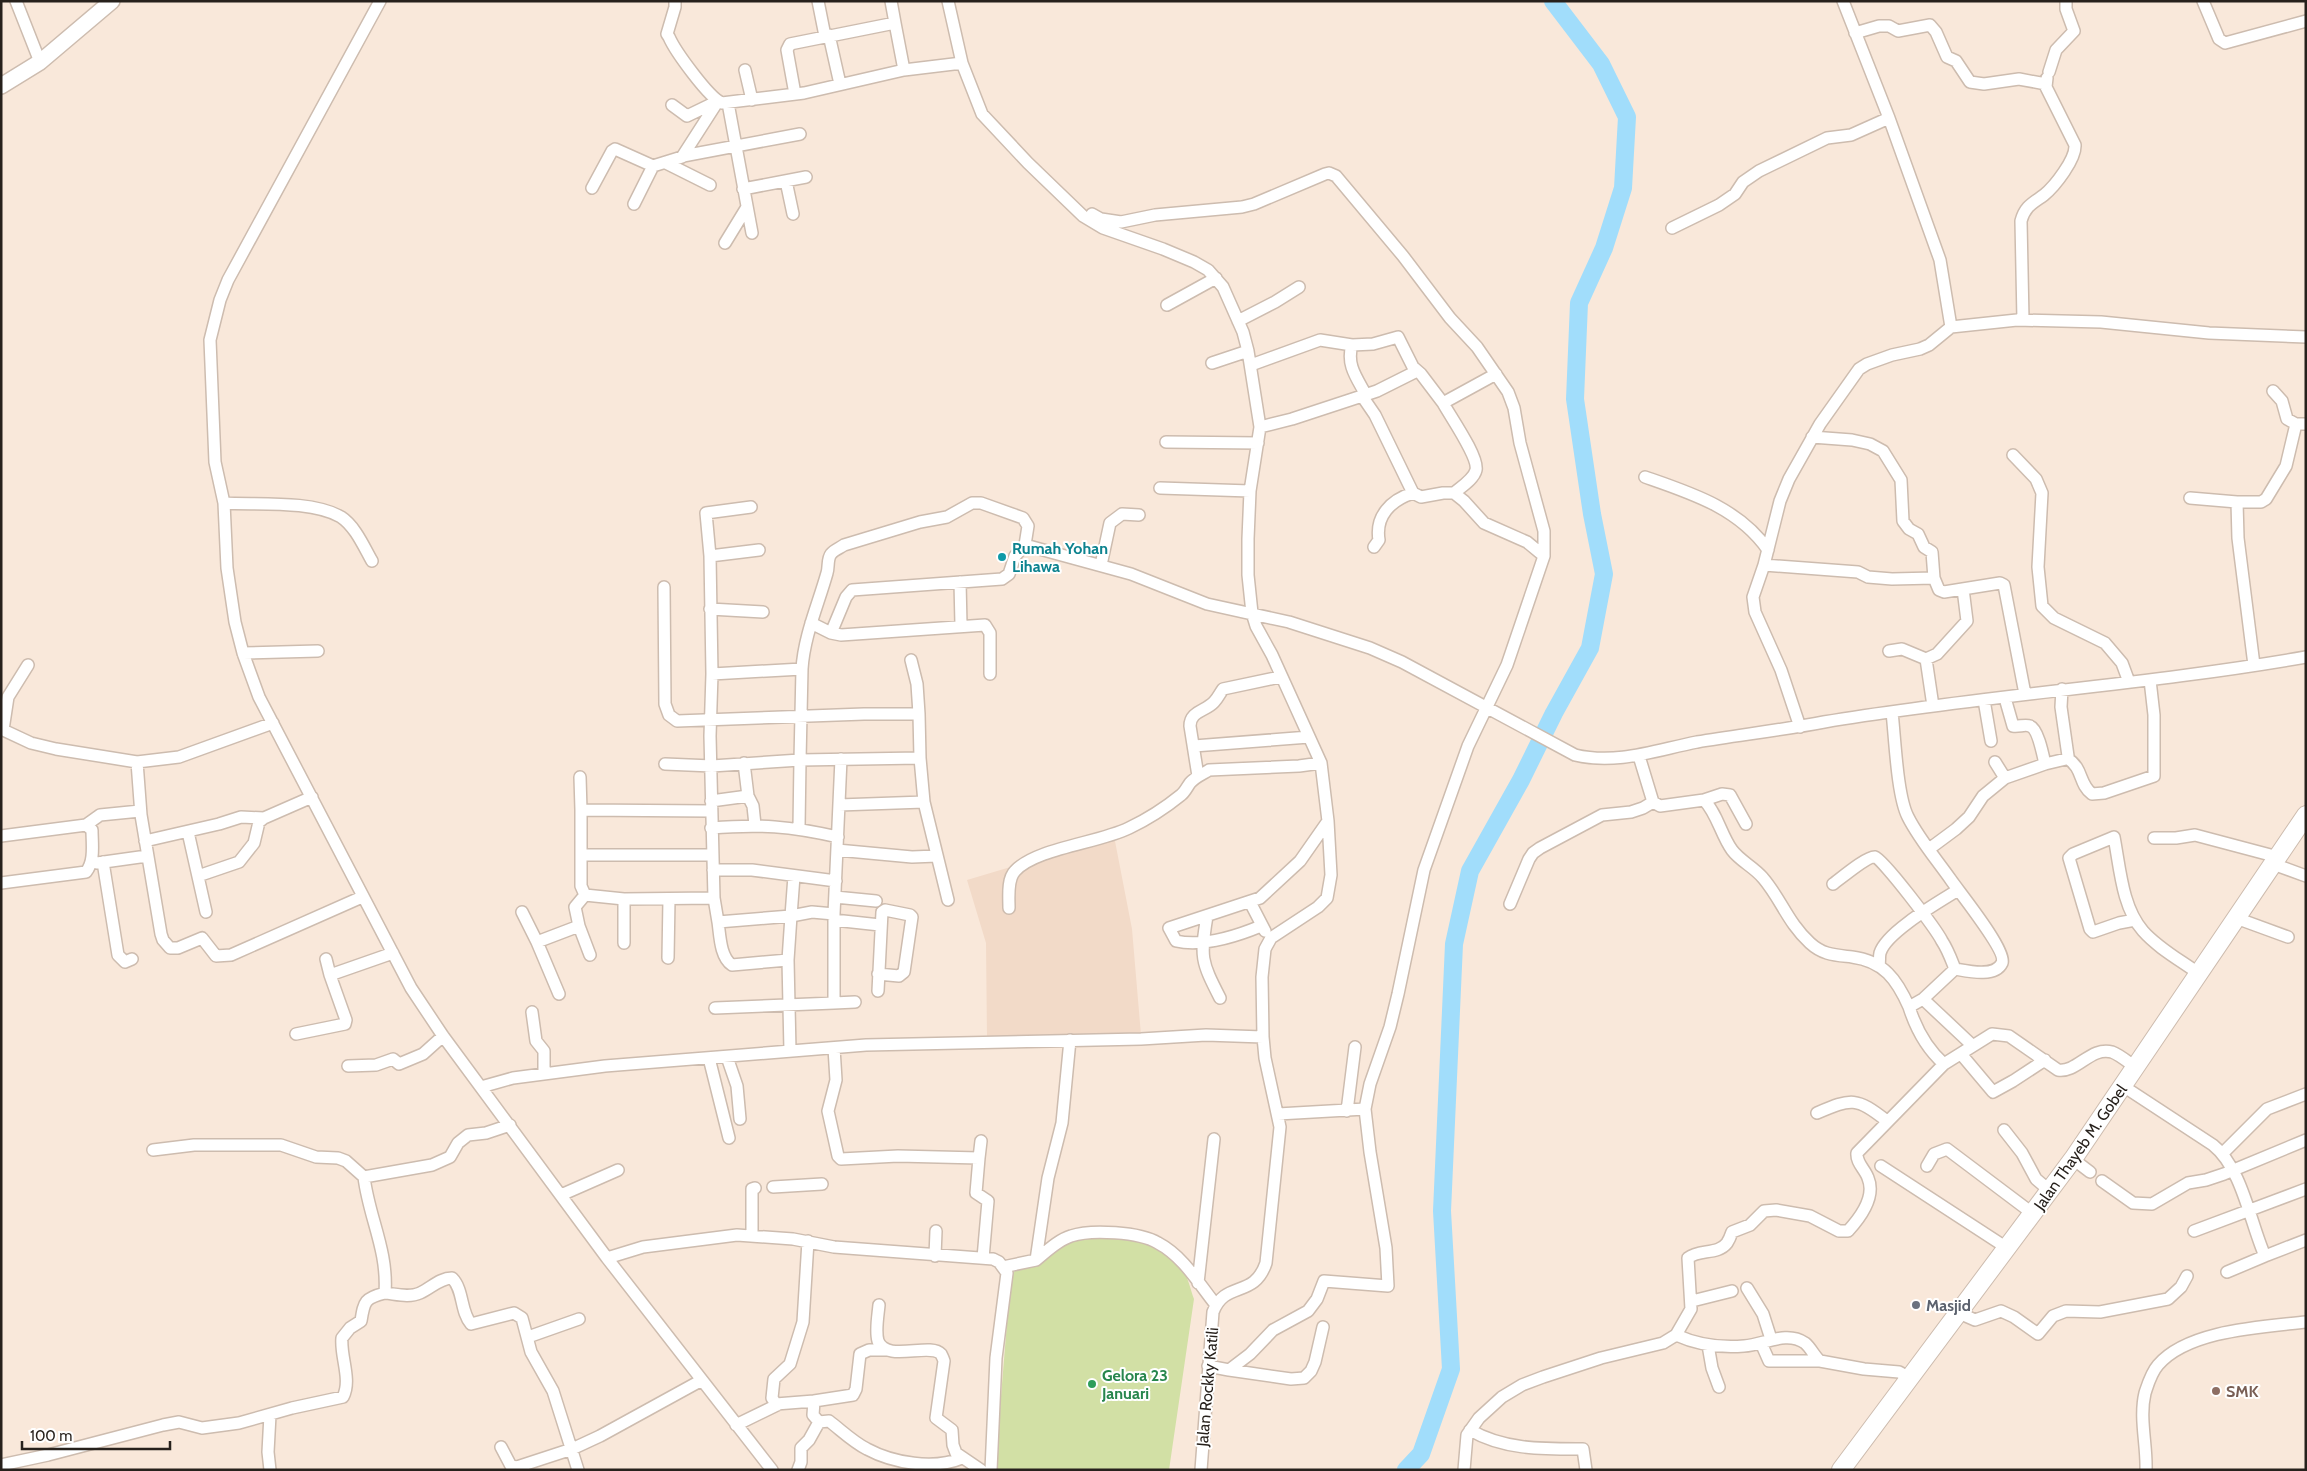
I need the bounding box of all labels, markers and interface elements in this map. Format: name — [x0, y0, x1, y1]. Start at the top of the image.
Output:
place label: Rumah Yohan Lihawa — [1012, 539, 1108, 576]
marker: Rumah Yohan Lihawa — [996, 551, 1008, 563]
street label: Jalan Thayeb M. Gobel — [2029, 1081, 2131, 1215]
place label: Masjid — [1926, 1296, 1971, 1315]
marker: Masjid — [1910, 1299, 1922, 1311]
street label: Jalan Rockky Katili — [1193, 1327, 1222, 1448]
place label: Gelora 23 Januari — [1101, 1366, 1168, 1403]
marker: Gelora 23 Januari — [1086, 1378, 1098, 1390]
place label: SMK — [2226, 1382, 2259, 1401]
marker: SMK — [2210, 1385, 2222, 1397]
scale bar — [22, 1418, 170, 1450]
text: 100 m — [30, 1427, 72, 1445]

